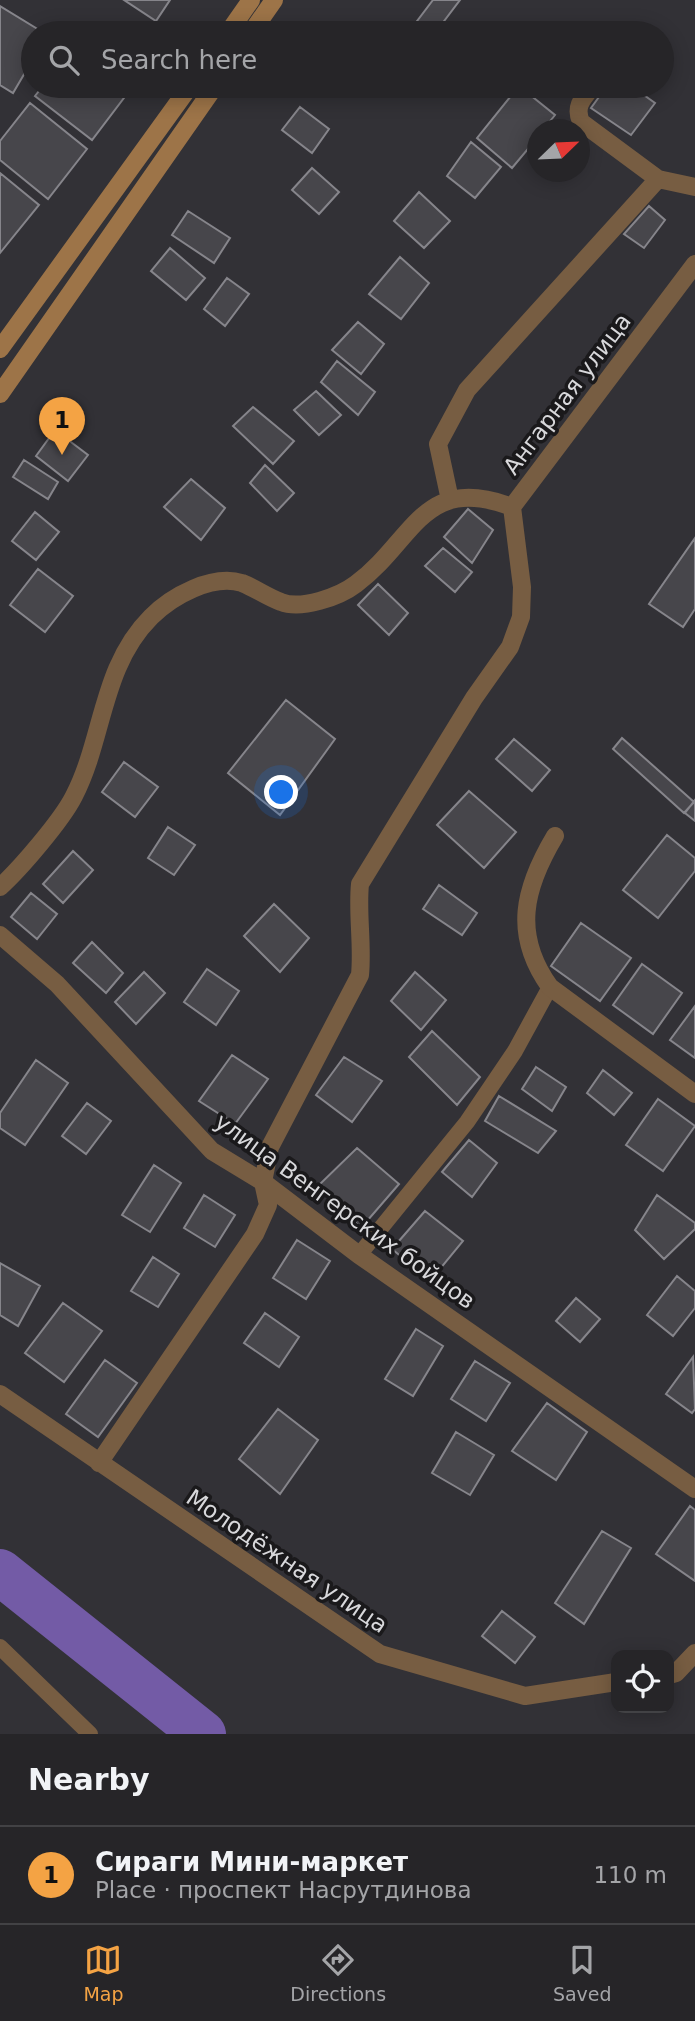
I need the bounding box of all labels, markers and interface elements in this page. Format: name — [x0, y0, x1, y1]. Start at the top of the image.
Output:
search box — [21, 21, 674, 98]
icon: search — [45, 41, 83, 79]
text: Search here — [101, 45, 257, 75]
north arrow — [527, 119, 590, 182]
street label: Ангарная улица — [498, 308, 636, 480]
pin: 1 — [39, 397, 85, 455]
your location — [264, 775, 298, 809]
street label: улица Венгерских бойцов — [210, 1108, 480, 1314]
street label: Молодёжная улица — [182, 1484, 392, 1638]
map controls — [611, 1650, 674, 1713]
button: locate — [611, 1650, 674, 1713]
text: Nearby — [28, 1762, 150, 1797]
text: Сираги Мини-маркет — [95, 1847, 408, 1877]
text: 1 — [43, 1862, 59, 1888]
text: 110 m — [593, 1862, 667, 1888]
text: Place · проспект Насрутдинова — [95, 1877, 471, 1903]
tab: Map — [83, 1941, 124, 2005]
tab: Directions — [290, 1941, 386, 2005]
tab: Saved — [553, 1941, 612, 2005]

